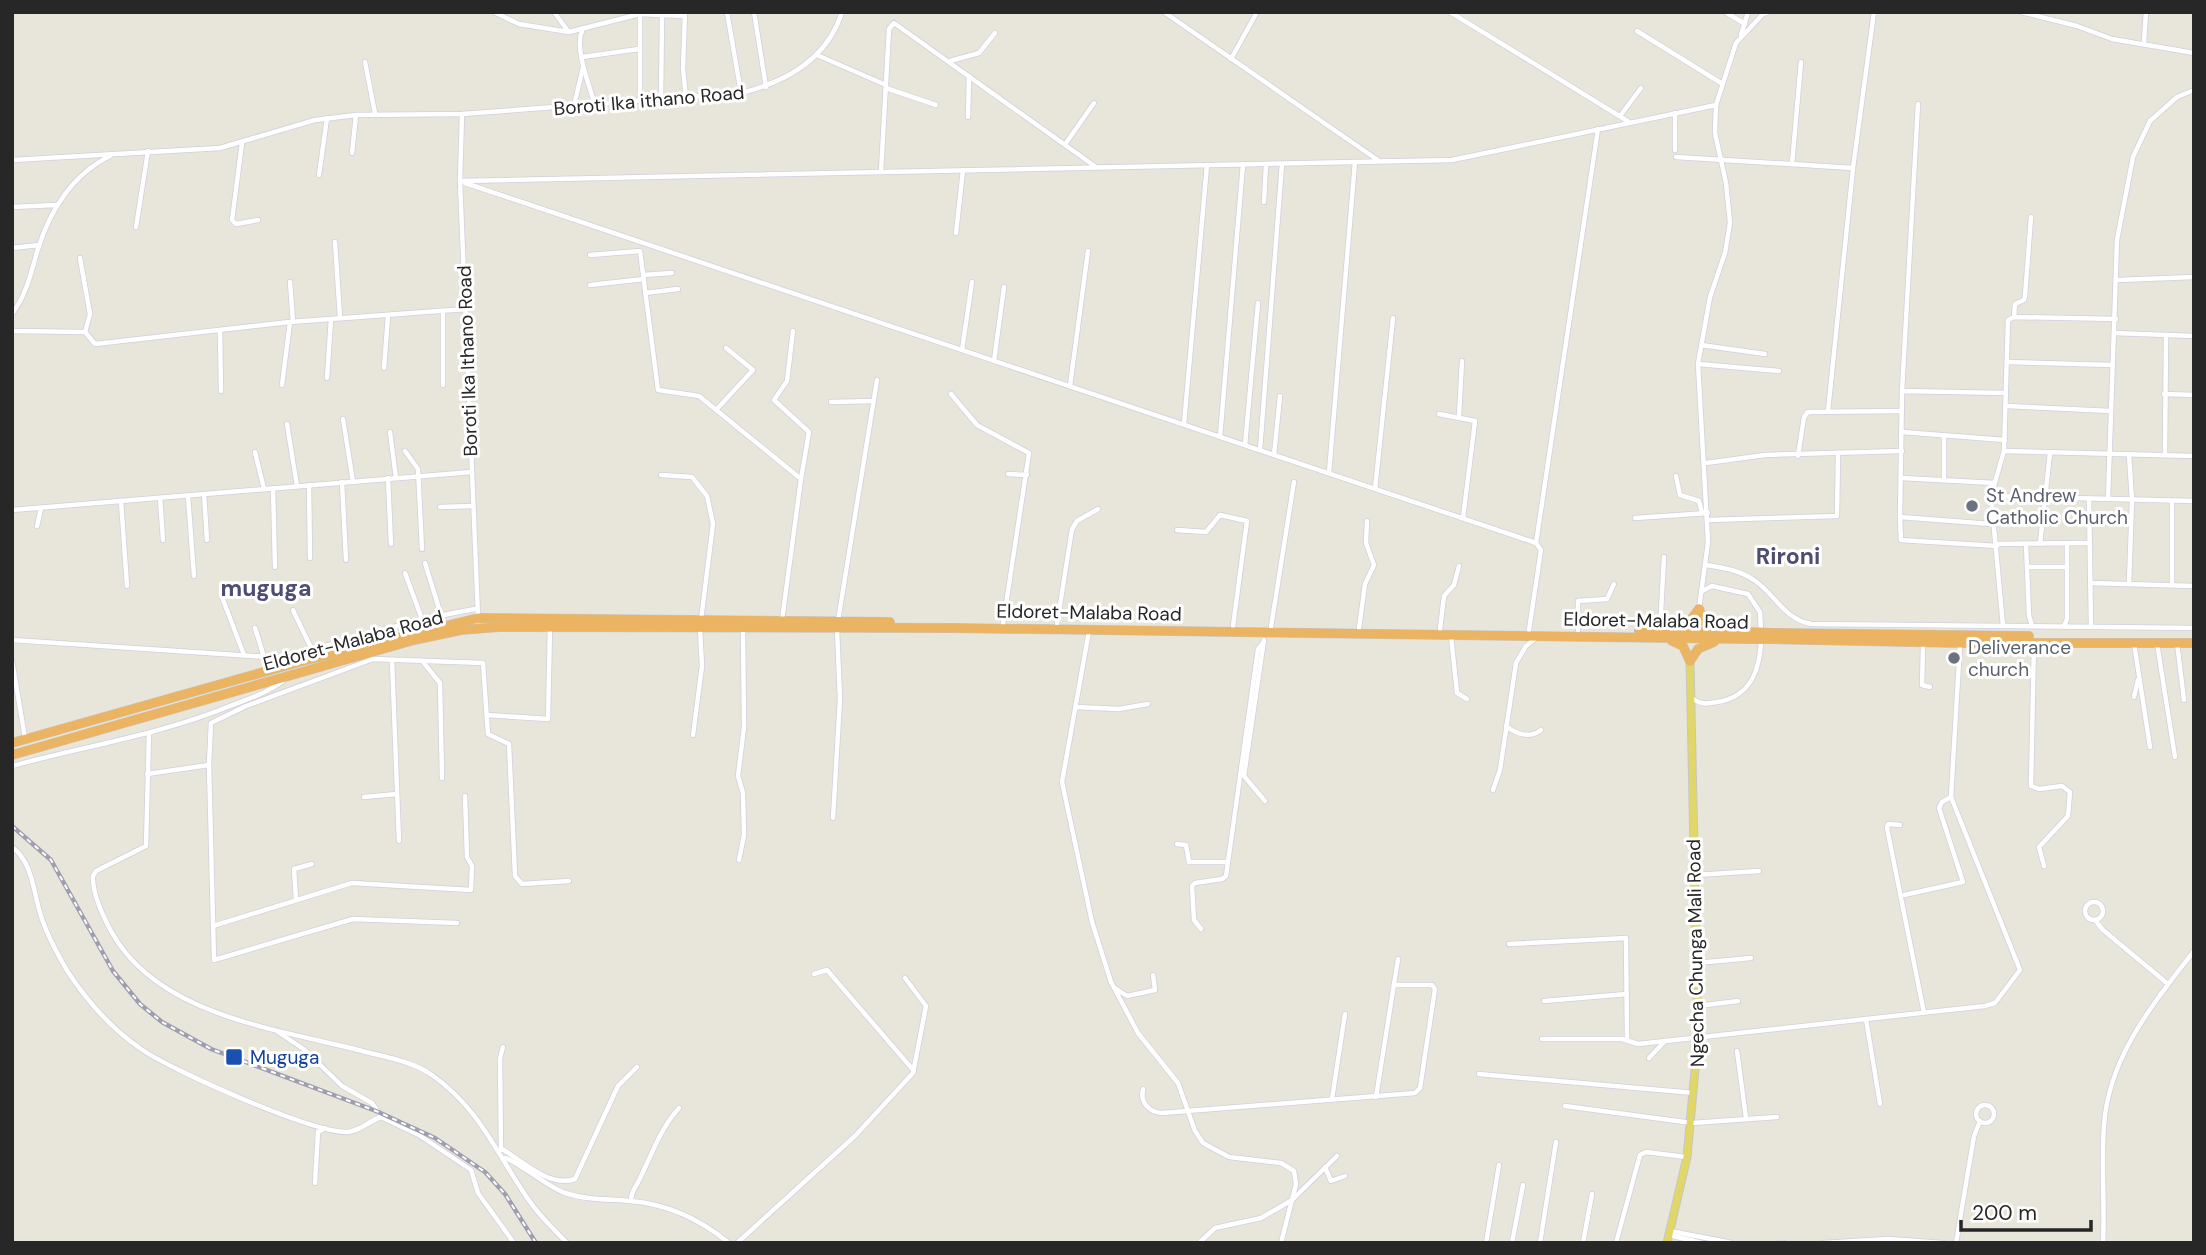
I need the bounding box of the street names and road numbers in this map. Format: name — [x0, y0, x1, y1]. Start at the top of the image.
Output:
street label: Boroti Ika ithano Road — [553, 80, 745, 121]
street label: Boroti Ika Ithano Road — [452, 265, 483, 457]
street label: Eldoret-Malaba Road — [996, 598, 1182, 627]
street label: Eldoret-Malaba Road — [260, 604, 446, 677]
street label: Eldoret-Malaba Road — [1563, 606, 1749, 635]
street label: Ngecha Chunga Mali Road — [1681, 839, 1710, 1067]

